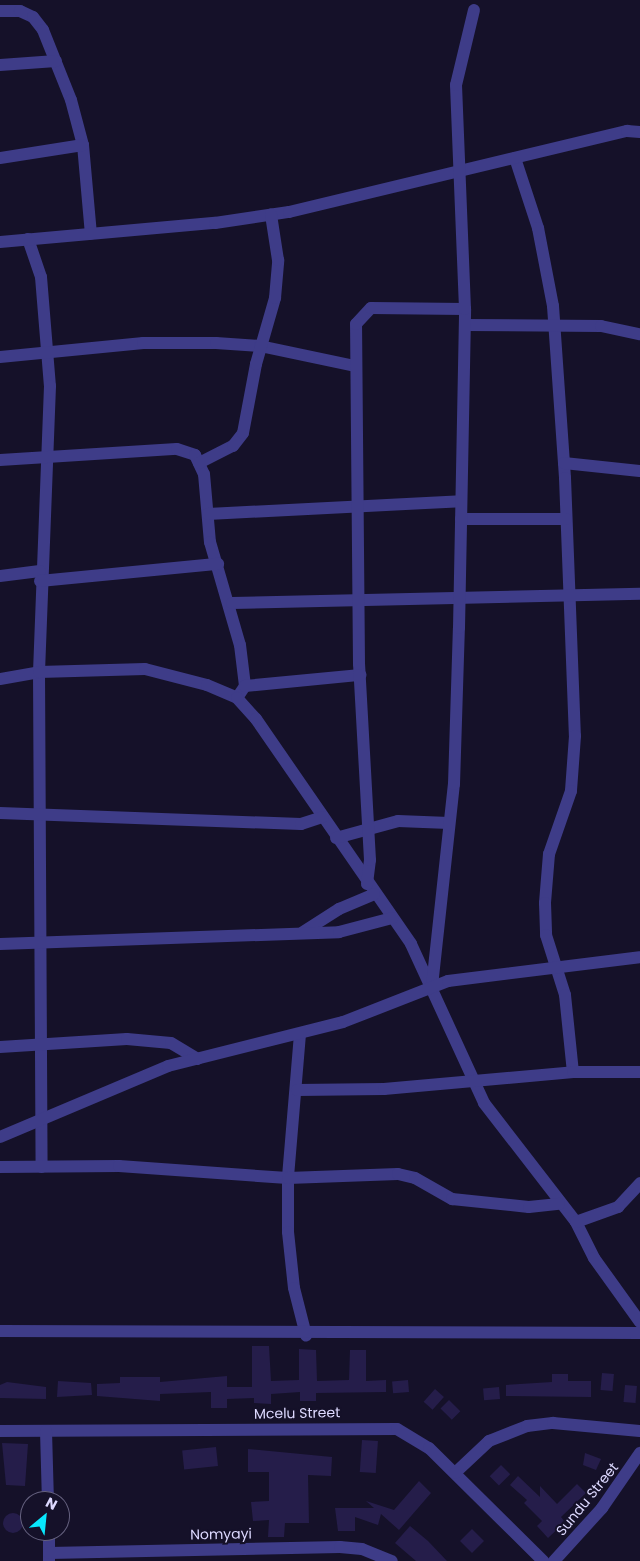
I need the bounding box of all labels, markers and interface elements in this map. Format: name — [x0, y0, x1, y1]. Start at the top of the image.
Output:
street label: Mcelu Street — [254, 1404, 340, 1422]
street label: Sundu Street — [552, 1459, 622, 1539]
north arrow — [20, 1491, 70, 1541]
text: N — [42, 1492, 61, 1515]
street label: Nomyayi — [190, 1525, 252, 1543]

